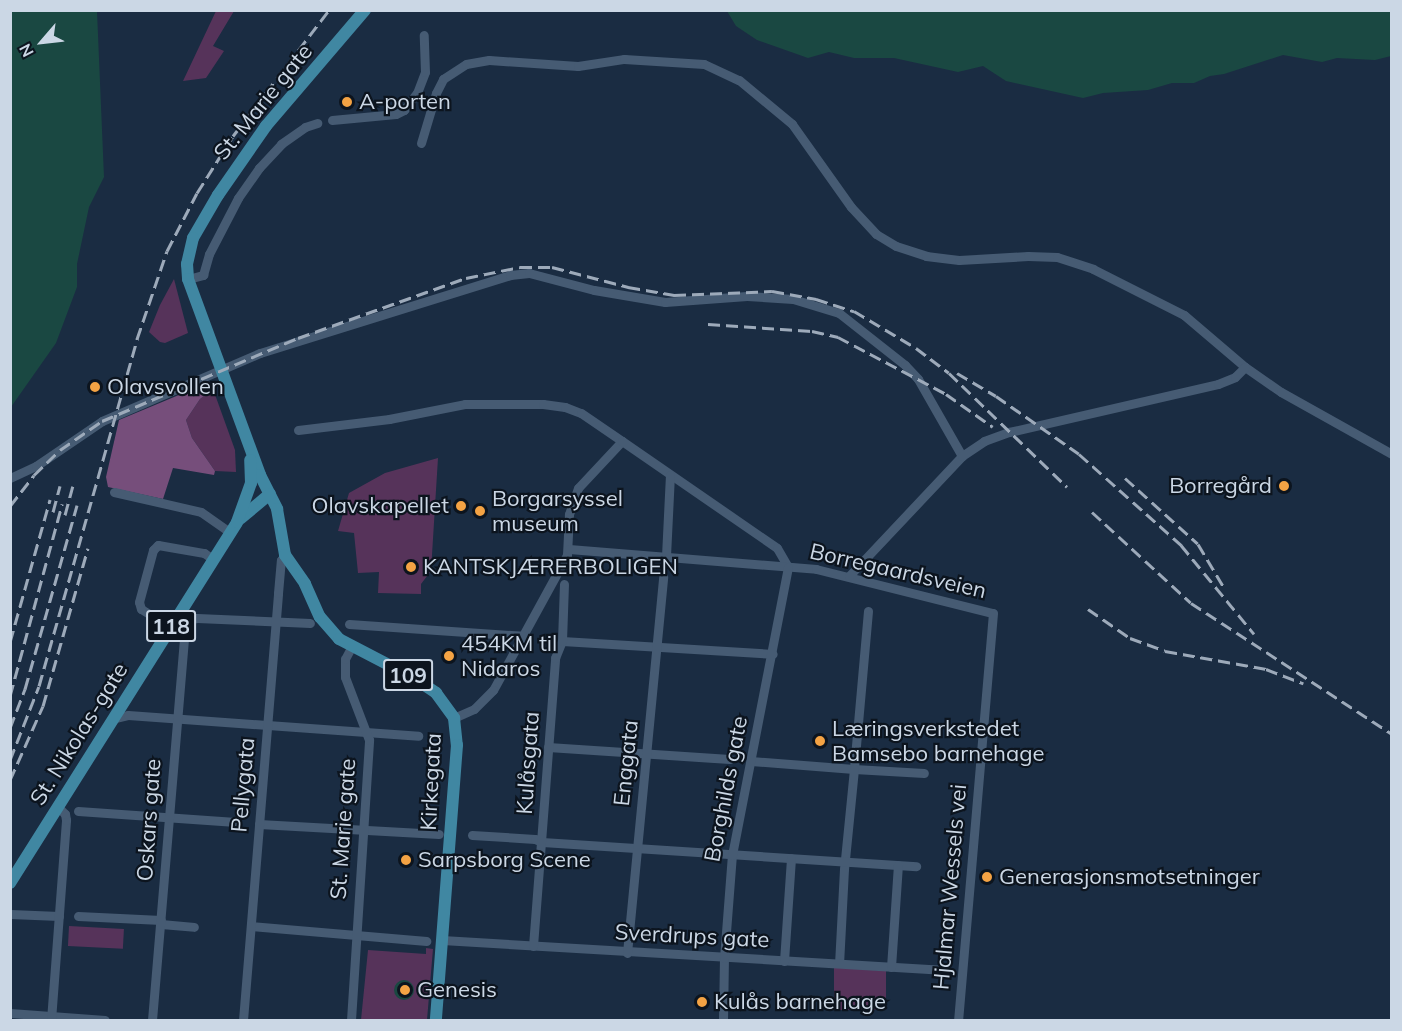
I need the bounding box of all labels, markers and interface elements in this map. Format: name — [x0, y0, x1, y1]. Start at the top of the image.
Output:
north arrow — [12, 12, 72, 72]
street label: St. Marie gate — [208, 39, 318, 165]
text: N — [14, 40, 38, 60]
place label: A-porten — [359, 89, 451, 115]
marker: A-porten — [340, 95, 354, 109]
place label: Olavsvollen — [107, 374, 224, 400]
marker: Olavsvollen — [88, 380, 102, 394]
place label: Borregård — [1169, 473, 1272, 499]
marker: Borregård — [1277, 479, 1291, 493]
place label: Borgarsyssel museum — [492, 485, 623, 536]
place label: Olavskapellet — [312, 493, 449, 519]
marker: Olavskapellet — [454, 499, 468, 513]
marker: Borgarsyssel museum — [473, 504, 487, 518]
street label: Borregaardsveien — [807, 538, 989, 604]
place label: KANTSKJÆRERBOLIGEN — [423, 554, 678, 580]
marker: KANTSKJÆRERBOLIGEN — [404, 560, 418, 574]
road number: 118 — [146, 608, 196, 644]
place label: 454KM til Nidaros — [461, 630, 557, 682]
marker: 454KM til Nidaros — [442, 649, 456, 663]
road number: 109 — [382, 657, 434, 693]
street label: St. Nikolas-gate — [25, 658, 133, 810]
street label: Kulåsgata — [511, 711, 545, 815]
street label: Borghilds gate — [699, 714, 753, 864]
place label: Læringsverkstedet Bamsebo barnehage — [832, 715, 1044, 766]
street label: Enggata — [608, 719, 644, 807]
street label: Kirkegata — [415, 733, 447, 831]
marker: Læringsverkstedet Bamsebo barnehage — [813, 734, 827, 748]
street label: Pellygata — [226, 736, 260, 834]
street label: Oskars gate — [132, 758, 166, 882]
street label: St. Marie gate — [325, 758, 361, 900]
street label: Hjalmar Wessels vei — [928, 783, 972, 991]
place label: Sarpsborg Scene — [418, 847, 591, 873]
marker: Sarpsborg Scene — [399, 853, 413, 867]
place label: Generasjonsmotsetninger — [999, 864, 1260, 890]
marker: Generasjonsmotsetninger — [980, 870, 994, 884]
street label: Sverdrups gate — [614, 919, 770, 953]
place label: Genesis — [417, 977, 497, 1003]
marker: Genesis — [398, 983, 412, 997]
place label: Kulås barnehage — [714, 989, 886, 1015]
marker: Kulås barnehage — [695, 995, 709, 1009]

